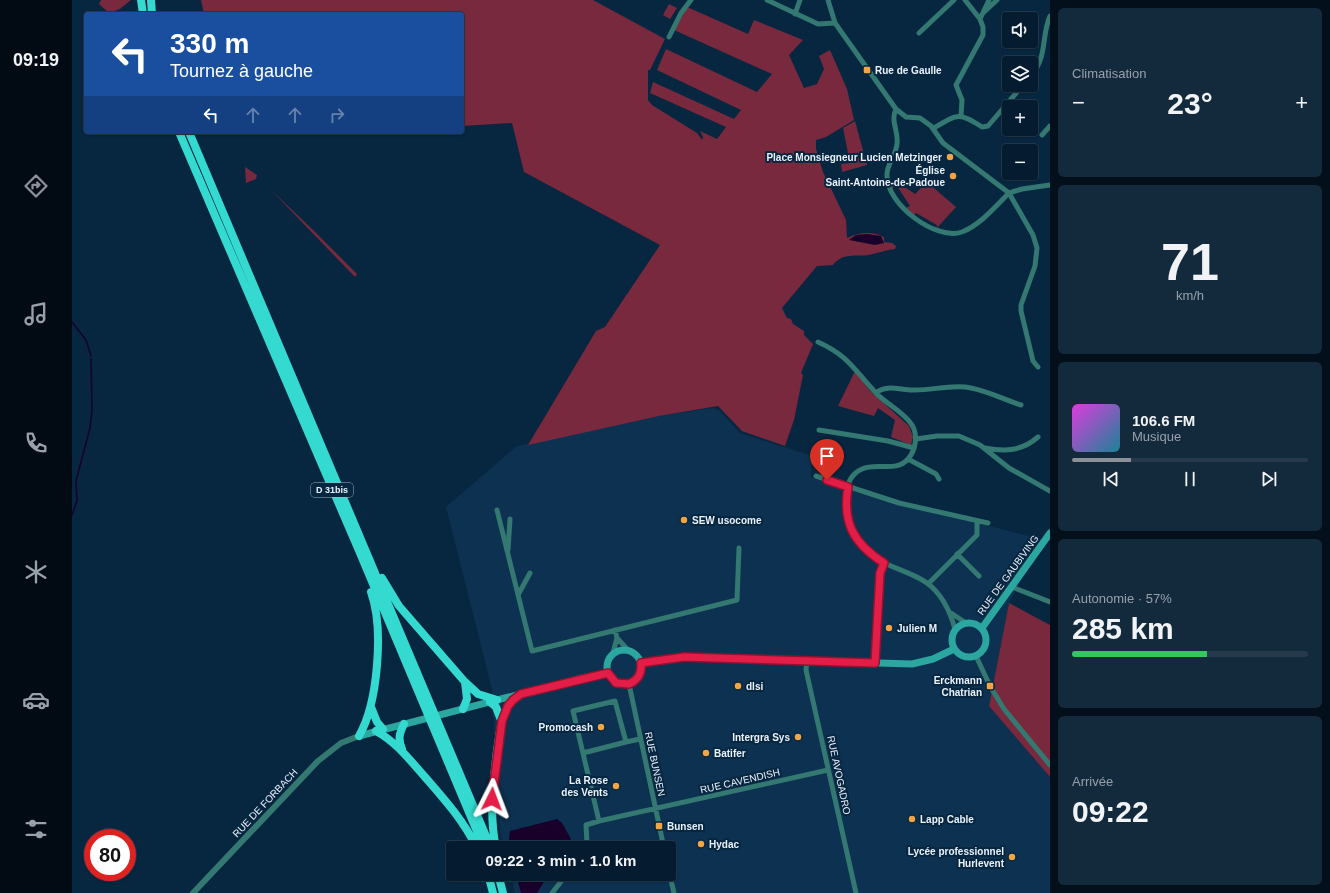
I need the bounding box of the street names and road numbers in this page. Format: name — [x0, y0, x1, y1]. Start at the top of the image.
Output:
road number: D 31bis — [311, 483, 353, 497]
street label: RUE DE GAUBIVING — [975, 533, 1041, 617]
street label: RUE BUNSEN — [643, 731, 667, 797]
street label: RUE AVOGADRO — [825, 735, 853, 816]
street label: RUE CAVENDISH — [699, 766, 781, 796]
street label: RUE DE FORBACH — [230, 767, 300, 839]

